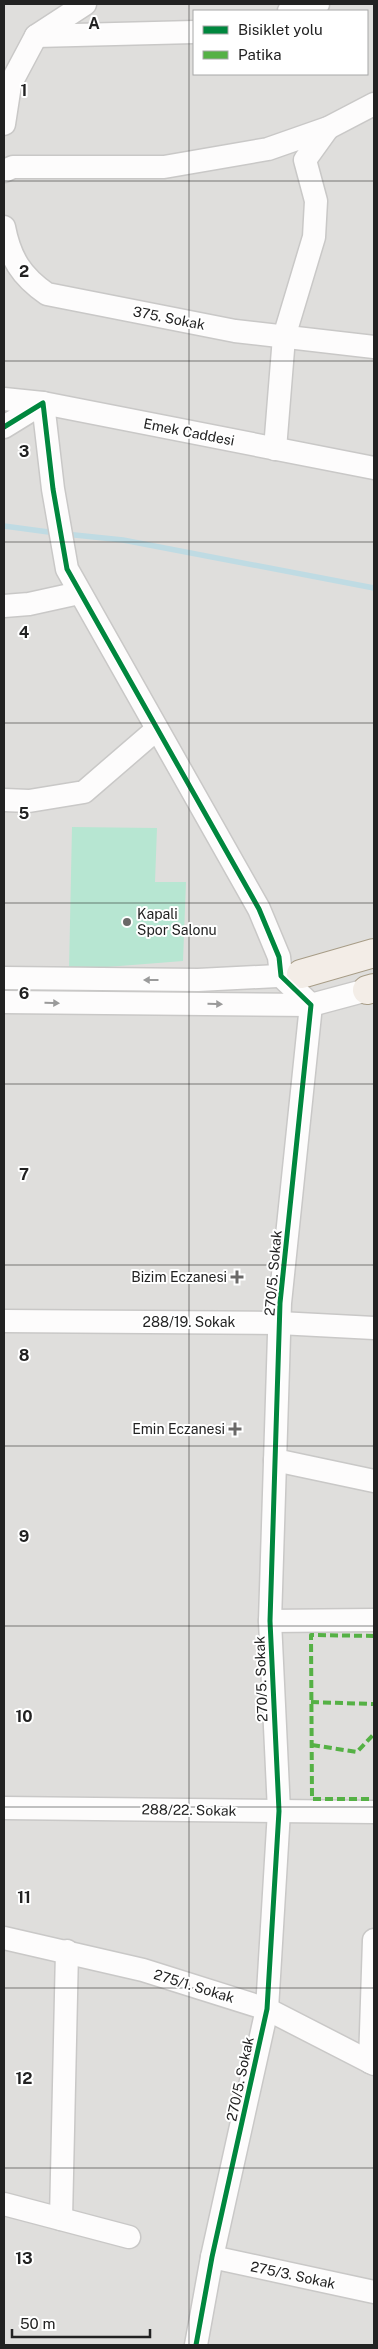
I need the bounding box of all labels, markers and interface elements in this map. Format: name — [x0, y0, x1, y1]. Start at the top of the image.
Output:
legend — [193, 10, 368, 75]
text: A — [88, 14, 100, 33]
text: Bisiklet yolu — [238, 21, 323, 38]
text: Patika — [238, 46, 282, 63]
text: 1 — [21, 81, 27, 100]
text: 2 — [19, 262, 29, 281]
street label: 375. Sokak — [132, 303, 206, 333]
street label: Emek Caddesi — [142, 415, 236, 449]
text: 3 — [19, 442, 29, 461]
text: 4 — [19, 623, 30, 642]
text: 5 — [19, 804, 30, 823]
place label: Kapali Spor Salonu — [137, 906, 217, 938]
marker: Kapali Spor Salonu — [121, 916, 133, 928]
one-way arrow — [143, 975, 159, 983]
text: 6 — [19, 984, 29, 1003]
one-way arrow — [45, 999, 61, 1007]
one-way arrow — [207, 1000, 223, 1008]
text: 7 — [19, 1165, 29, 1184]
street label: 270/5. Sokak — [261, 1229, 285, 1317]
place label: Bizim Eczanesi — [131, 1269, 227, 1285]
marker: Bizim Eczanesi — [231, 1271, 243, 1283]
street label: 288/19. Sokak — [143, 1314, 236, 1330]
text: 8 — [19, 1346, 30, 1365]
place label: Emin Eczanesi — [132, 1421, 225, 1437]
marker: Emin Eczanesi — [229, 1423, 241, 1435]
text: 9 — [19, 1527, 29, 1546]
street label: 270/5. Sokak — [252, 1636, 270, 1722]
text: 10 — [15, 1707, 33, 1726]
street label: 288/22. Sokak — [141, 1801, 237, 1819]
text: 11 — [17, 1888, 31, 1907]
street label: 275/1. Sokak — [152, 1966, 236, 2006]
street label: 270/5. Sokak — [223, 2035, 257, 2123]
text: 12 — [15, 2069, 33, 2088]
text: 13 — [15, 2249, 33, 2268]
street label: 275/3. Sokak — [249, 2258, 337, 2292]
scale bar — [12, 2306, 150, 2338]
text: 50 m — [20, 2315, 55, 2332]

